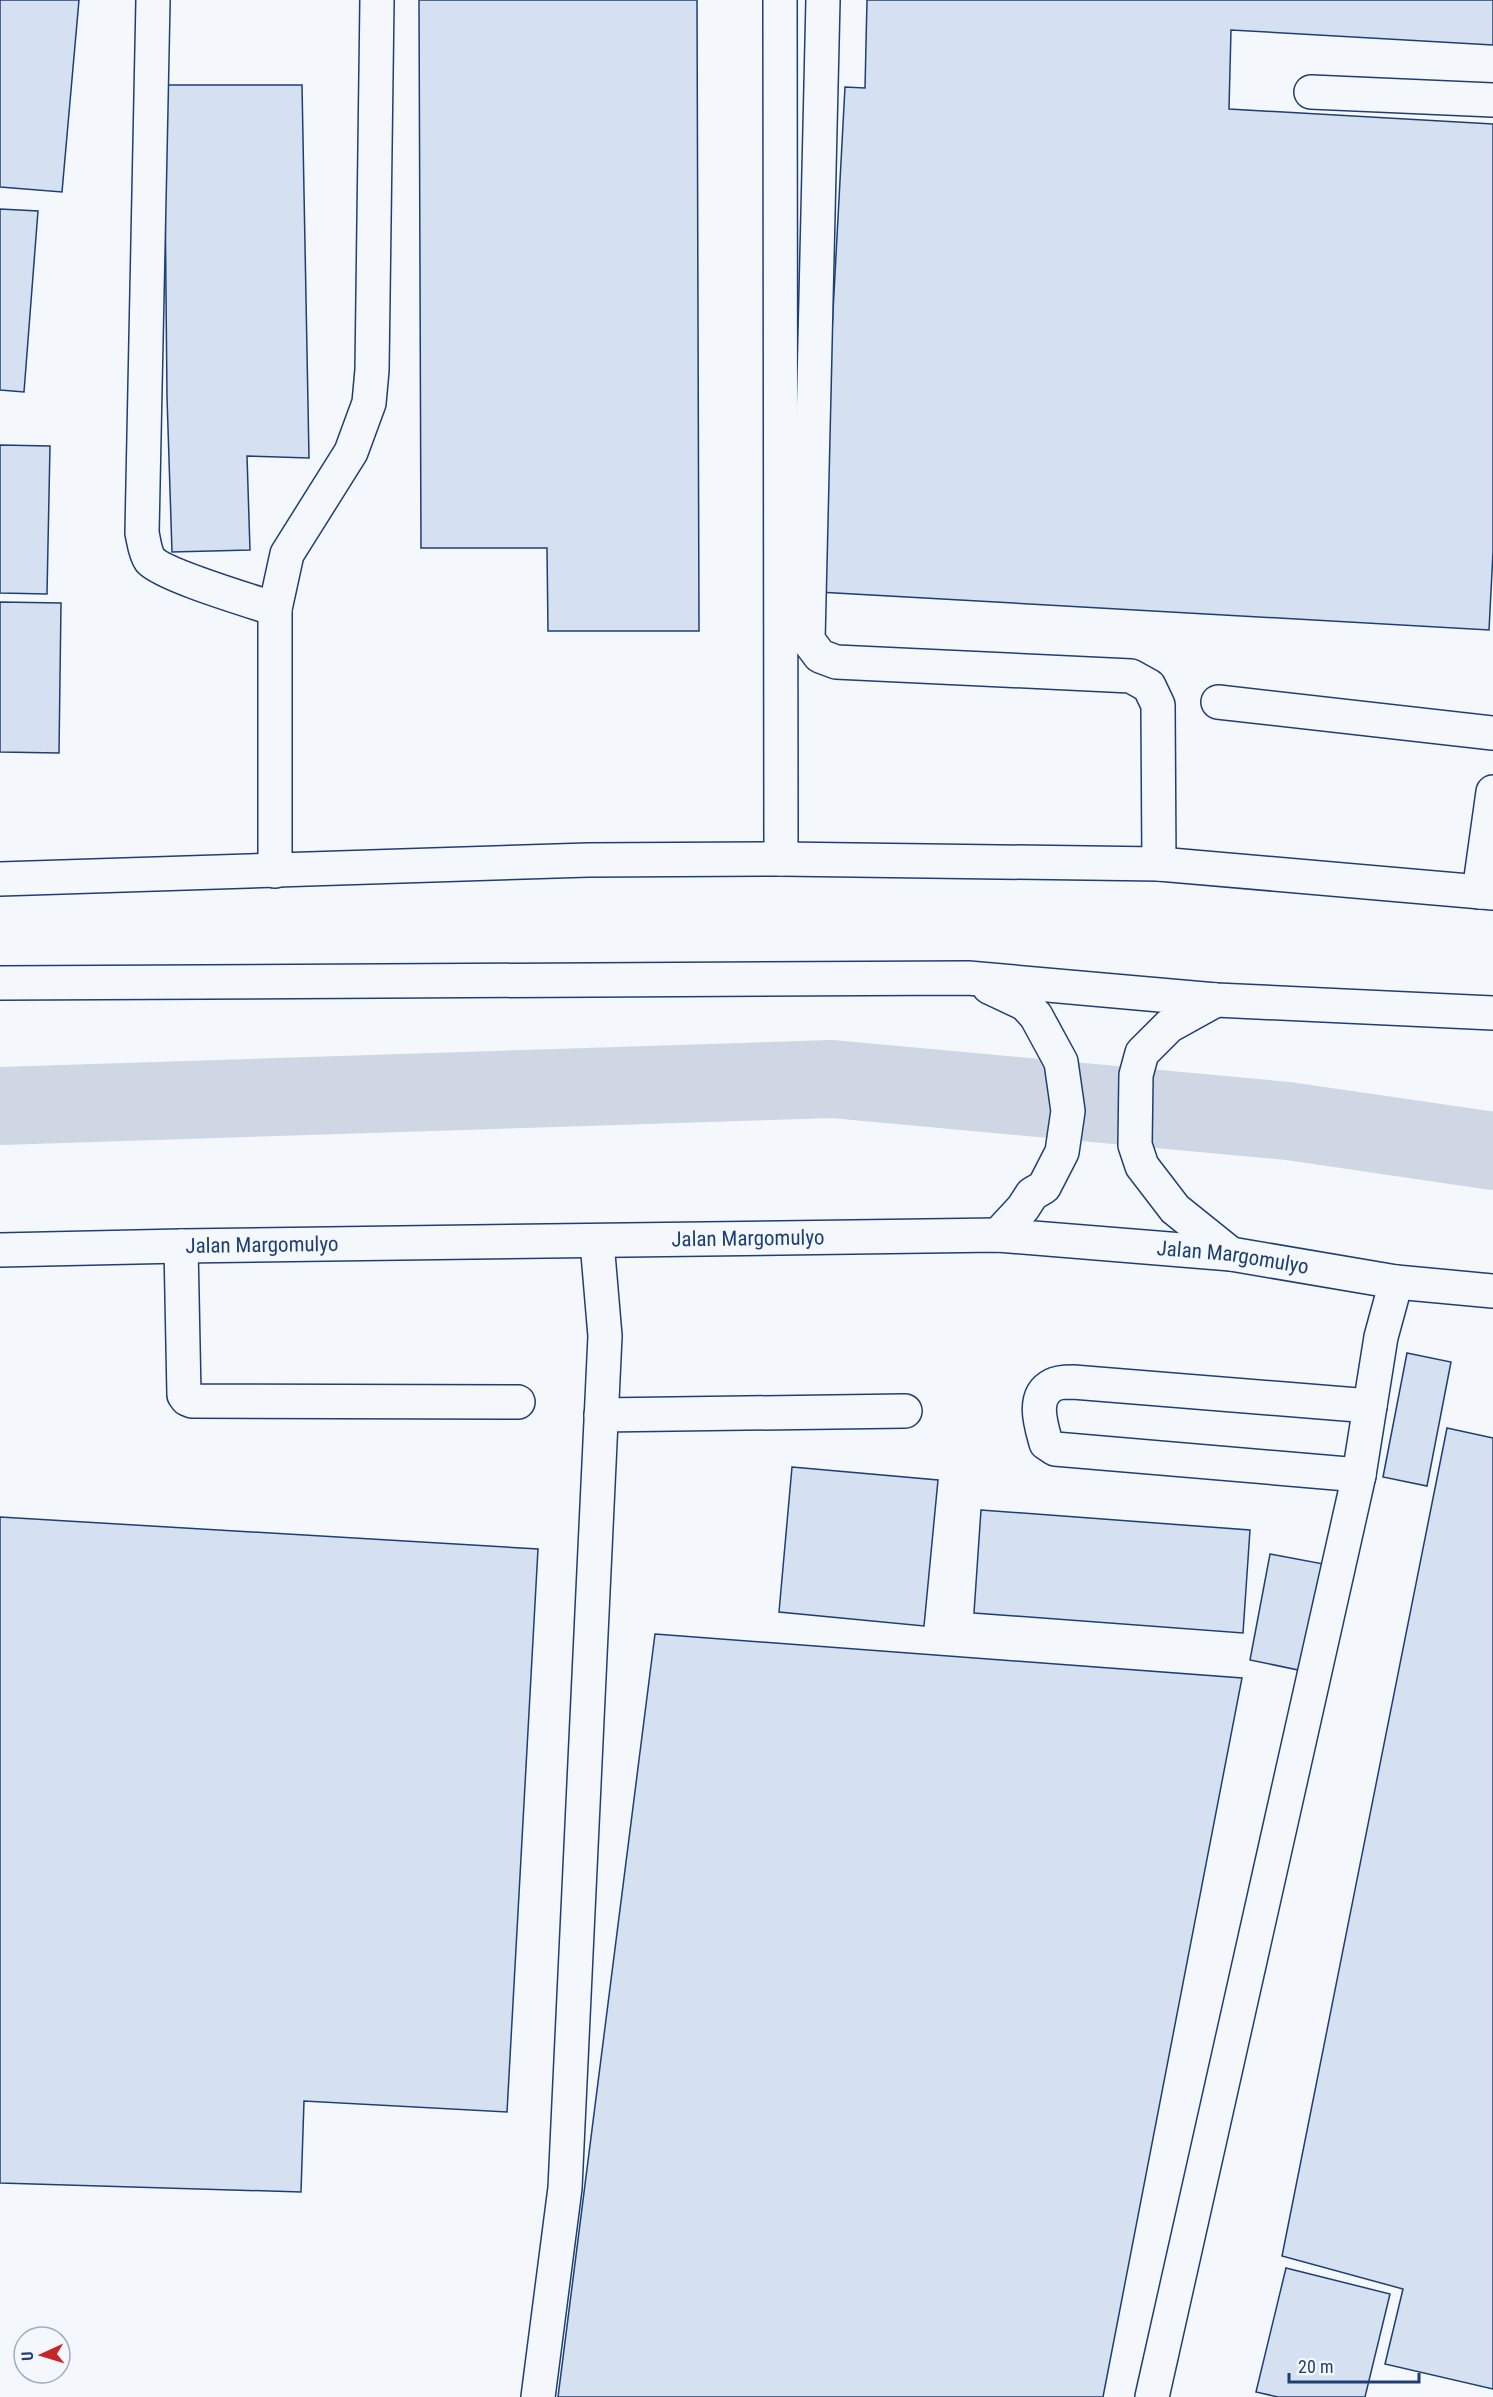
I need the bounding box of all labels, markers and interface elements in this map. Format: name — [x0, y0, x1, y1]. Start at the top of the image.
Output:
street label: Jalan Margomulyo — [671, 1225, 825, 1251]
street label: Jalan Margomulyo — [185, 1232, 339, 1258]
street label: Jalan Margomulyo — [1156, 1236, 1311, 1279]
north arrow — [12, 2325, 72, 2385]
scale bar — [1289, 2346, 1420, 2384]
text: U — [18, 2351, 37, 2361]
text: 20 m — [1298, 2356, 1333, 2377]

